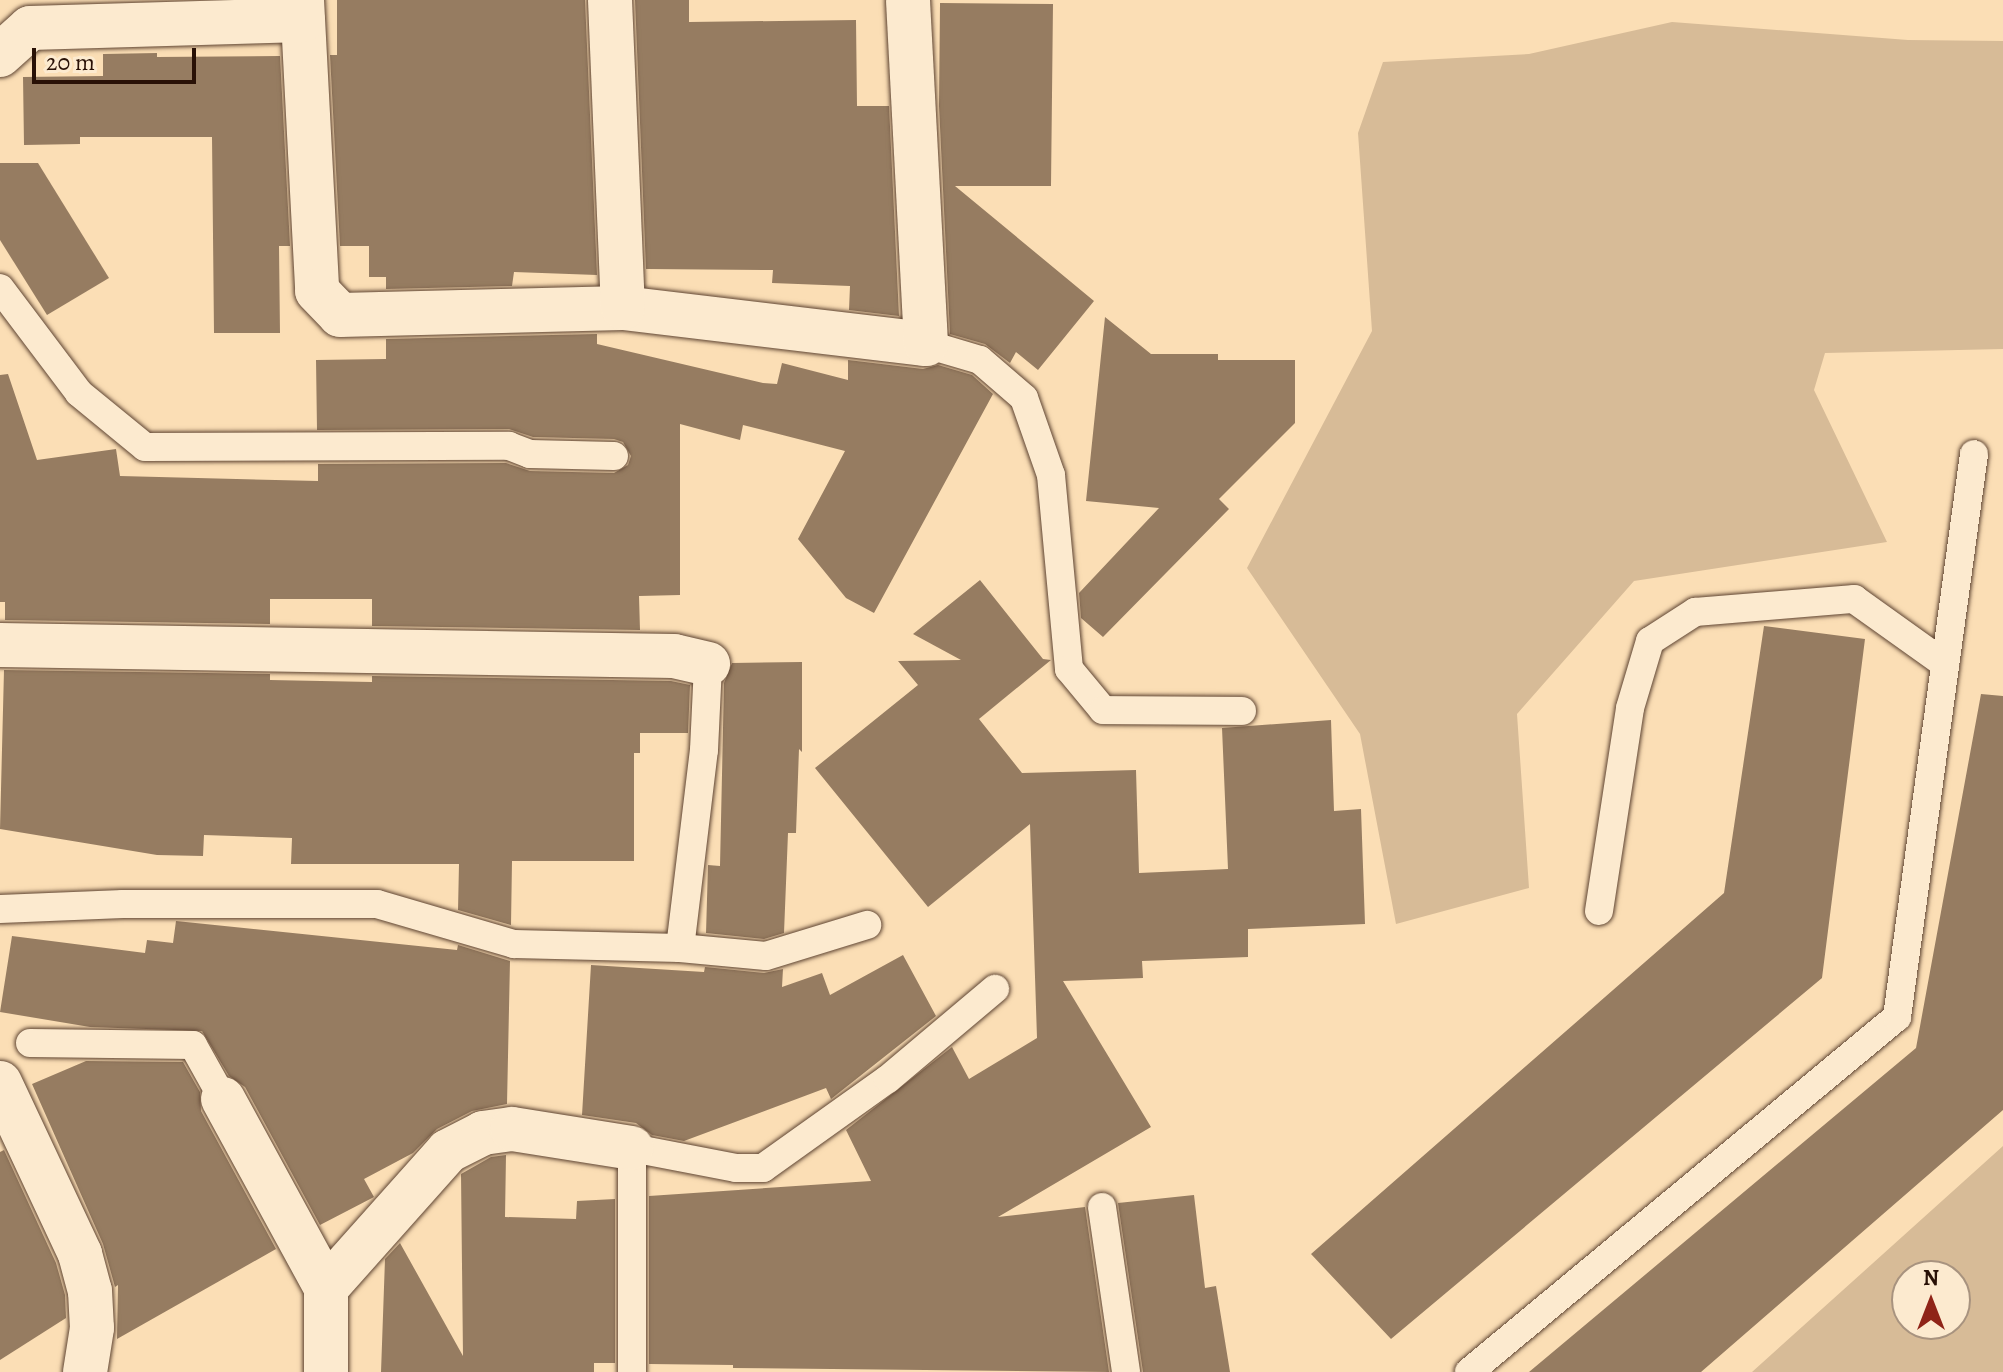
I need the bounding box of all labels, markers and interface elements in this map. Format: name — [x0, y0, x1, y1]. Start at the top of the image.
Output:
scale bar — [36, 32, 200, 82]
text: 20 m — [46, 46, 95, 78]
north arrow — [1891, 1260, 1971, 1340]
text: N — [1923, 1263, 1939, 1293]

